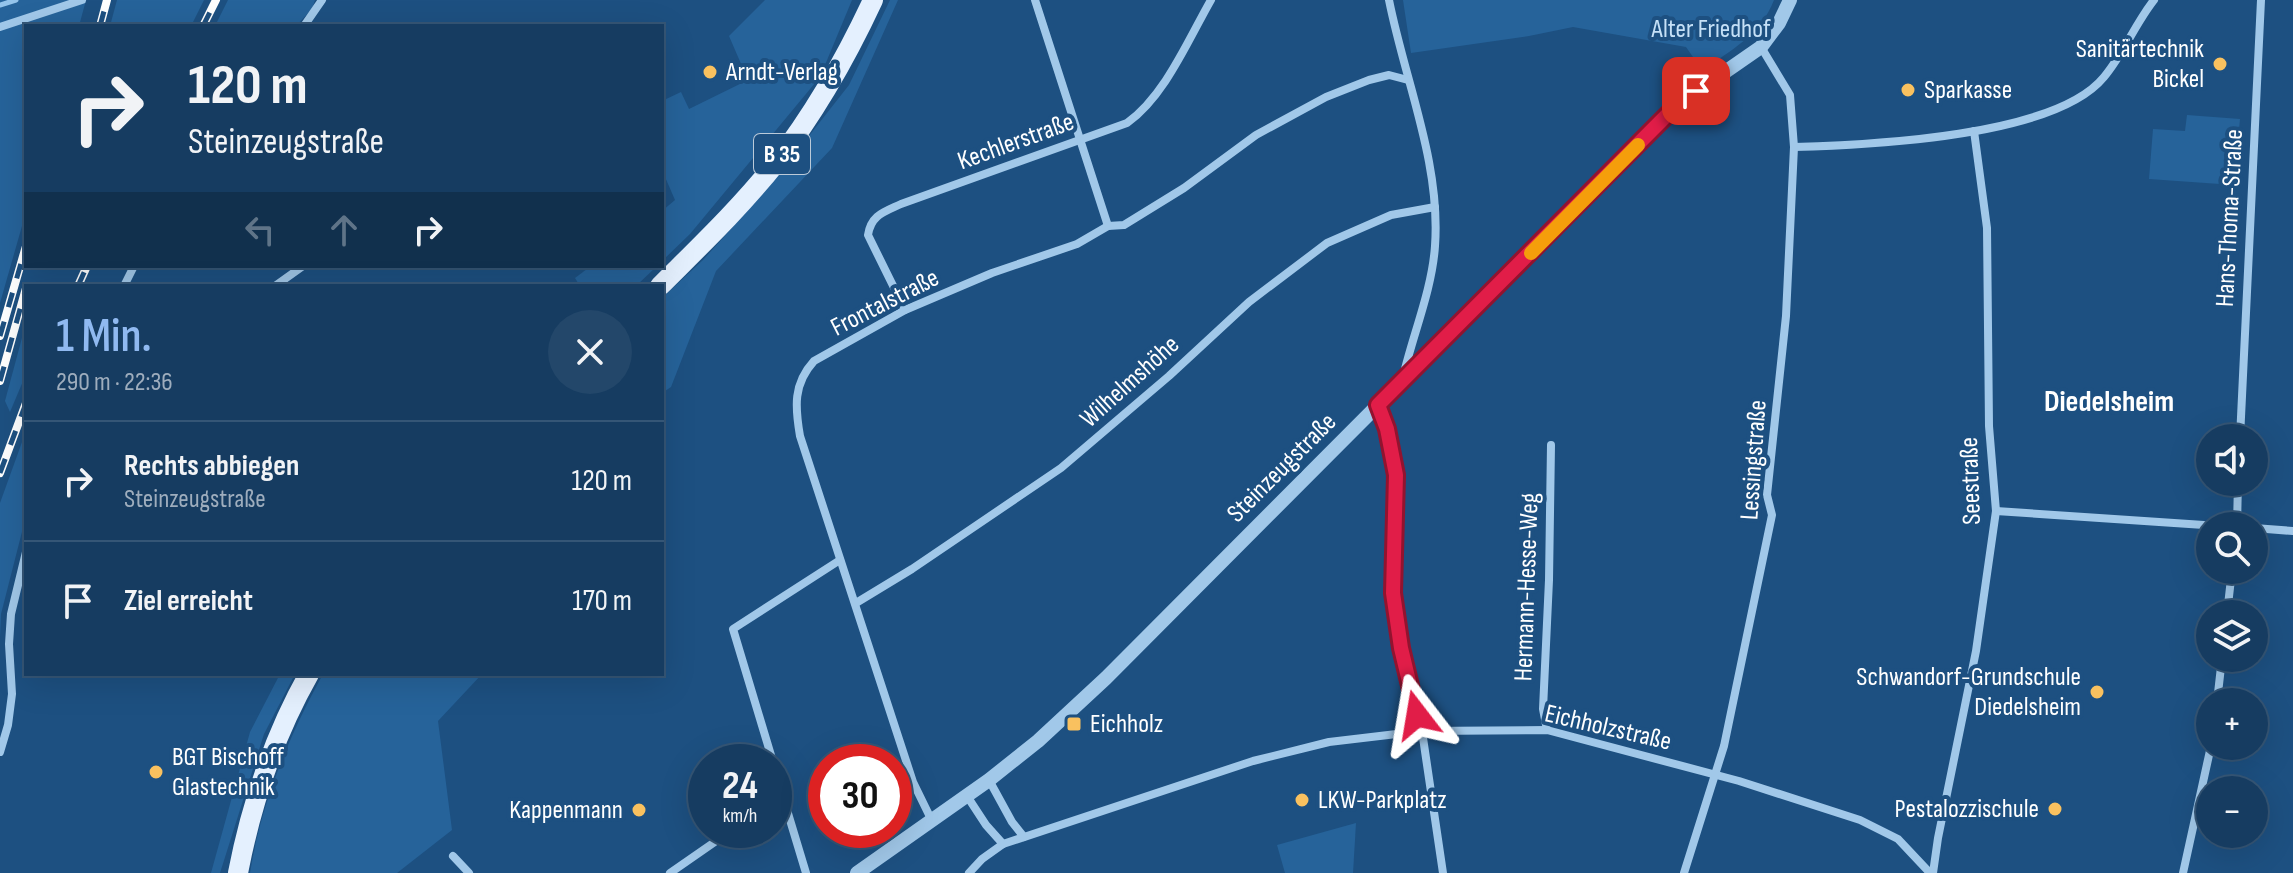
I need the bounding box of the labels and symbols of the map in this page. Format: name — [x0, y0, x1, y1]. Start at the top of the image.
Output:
park label: Alter Friedhof — [1651, 14, 1771, 45]
place label: Sanitärtechnik Bickel — [2076, 34, 2204, 95]
marker: Sanitärtechnik Bickel — [2211, 55, 2229, 73]
place label: Arndt-Verlag — [725, 57, 838, 88]
pin — [1662, 57, 1730, 125]
marker: Arndt-Verlag — [701, 63, 719, 81]
place label: Sparkasse — [1924, 75, 2012, 106]
marker: Sparkasse — [1899, 81, 1917, 99]
street label: Kechlerstraße — [954, 107, 1078, 177]
street label: Hans-Thoma-Straße — [2210, 128, 2250, 308]
road number: B 35 — [754, 134, 810, 174]
street label: Frontalstraße — [826, 263, 944, 343]
street label: Wilhelmshöhe — [1074, 329, 1186, 435]
district label: Diedelsheim — [2044, 384, 2174, 420]
street label: Lessingstraße — [1734, 399, 1774, 521]
street label: Steinzeugstraße — [1221, 407, 1343, 529]
street label: Seestraße — [1954, 437, 1988, 525]
street label: Hermann-Hesse-Weg — [1508, 492, 1546, 682]
place label: Schwandorf-Grundschule Diedelsheim — [1856, 662, 2081, 723]
position arrow — [1375, 673, 1459, 757]
marker: Schwandorf-Grundschule Diedelsheim — [2088, 683, 2106, 701]
street label: Eichholzstraße — [1542, 698, 1674, 758]
place label: Eichholz — [1090, 709, 1163, 740]
marker: Eichholz — [1065, 715, 1083, 733]
place label: BGT Bischoff Glastechnik — [172, 742, 284, 803]
speed limit sign: 30 — [808, 744, 912, 848]
marker: BGT Bischoff Glastechnik — [147, 763, 165, 781]
place label: LKW-Parkplatz — [1318, 785, 1447, 816]
marker: LKW-Parkplatz — [1293, 791, 1311, 809]
place label: Pestalozzischule — [1894, 794, 2039, 825]
place label: Kappenmann — [509, 795, 623, 826]
marker: Pestalozzischule — [2046, 800, 2064, 818]
marker: Kappenmann — [630, 801, 648, 819]

